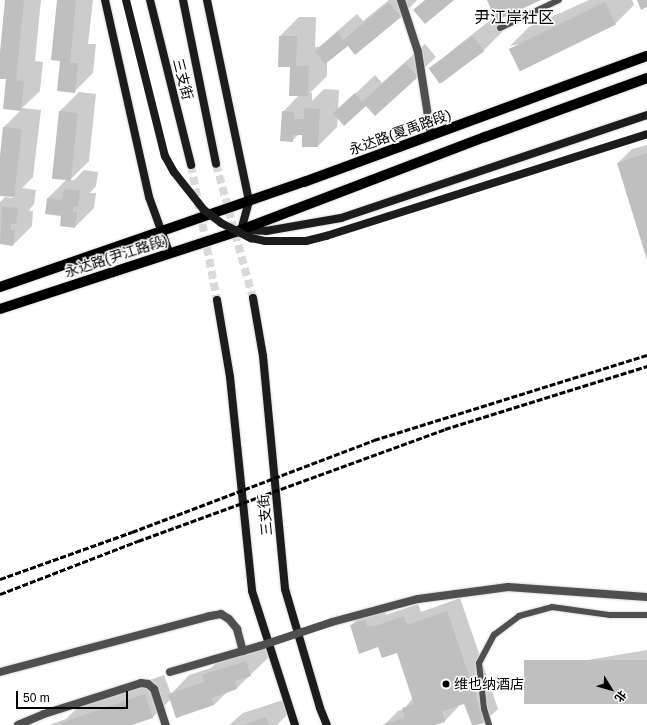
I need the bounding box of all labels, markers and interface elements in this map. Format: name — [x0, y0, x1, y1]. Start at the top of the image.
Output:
district label: 尹江岸社区 — [474, 8, 554, 28]
street label: 三支街 — [170, 57, 196, 101]
street label: 永达路(夏禹路段) — [347, 106, 453, 158]
street label: 永达路(尹江路段) — [62, 231, 170, 281]
street label: 三支街 — [254, 493, 276, 537]
north arrow — [591, 669, 631, 709]
place label: 维也纳酒店 — [454, 676, 524, 692]
marker: 维也纳酒店 — [441, 679, 451, 689]
scale bar — [18, 683, 130, 709]
text: 北 — [612, 688, 629, 704]
text: 50 m — [23, 691, 50, 705]

